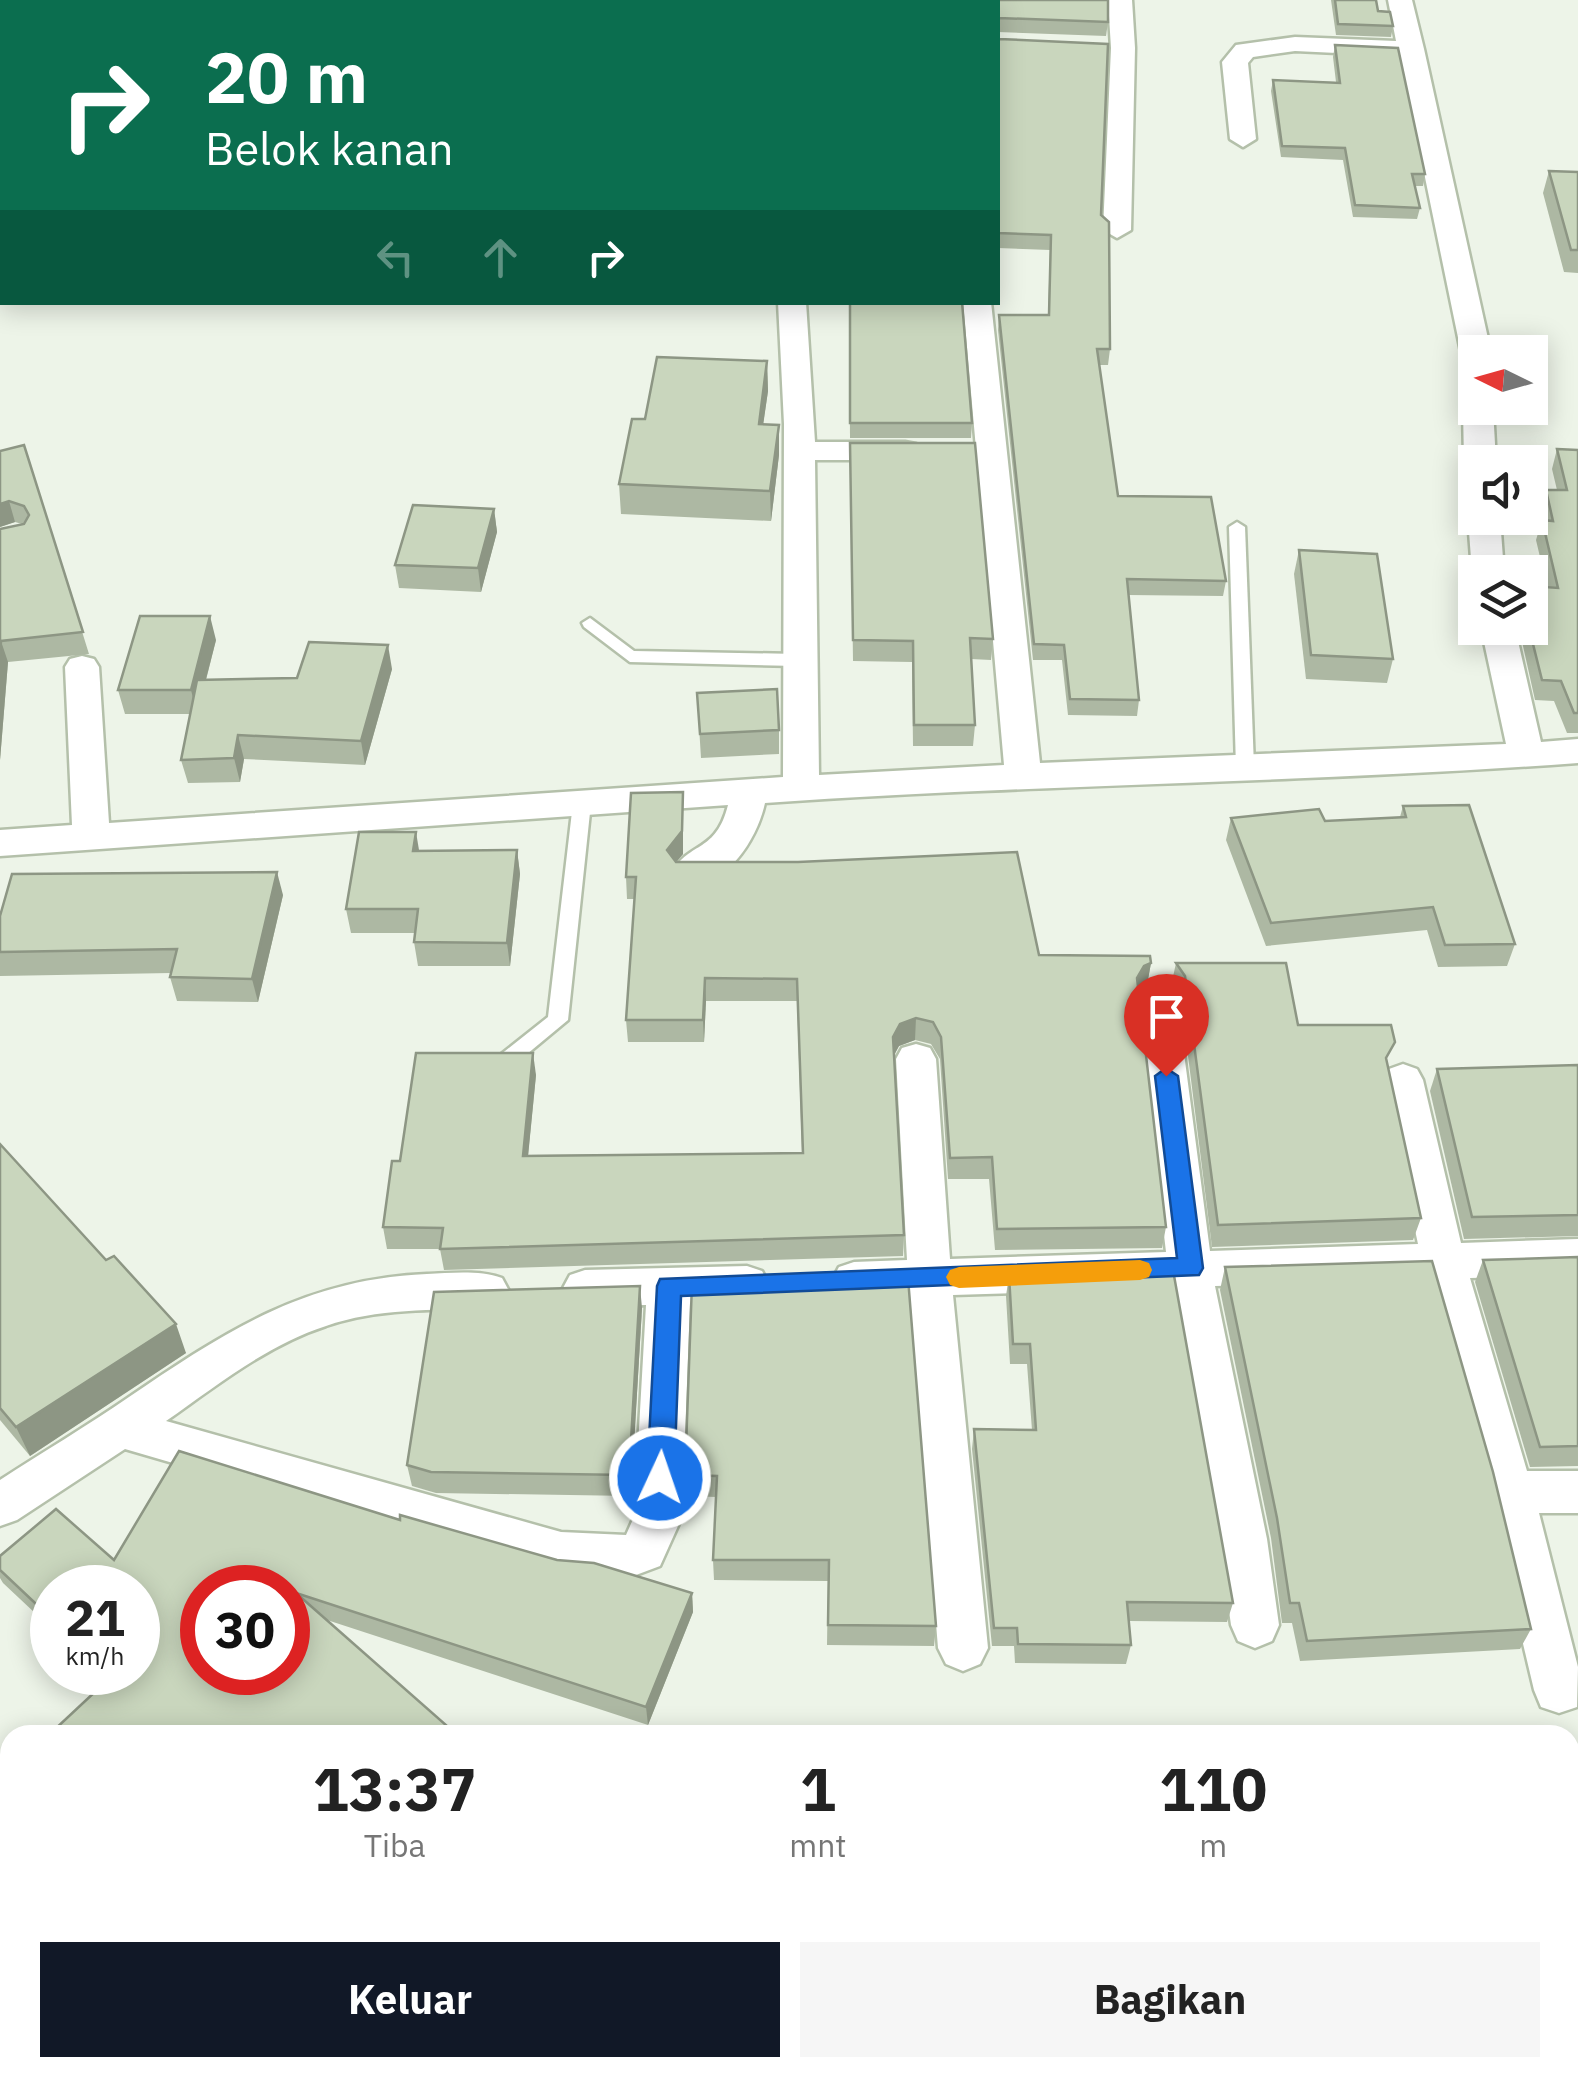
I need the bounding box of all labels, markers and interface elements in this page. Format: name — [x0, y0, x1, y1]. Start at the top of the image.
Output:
text: 20 m — [205, 31, 368, 122]
icon: right — [40, 40, 170, 170]
text: Belok kanan — [205, 119, 454, 177]
icon: left — [368, 230, 423, 285]
icon: ahead — [473, 230, 528, 285]
icon: right — [578, 230, 633, 285]
north arrow — [1458, 335, 1548, 425]
map controls — [1458, 335, 1548, 645]
button: sound — [1458, 445, 1548, 535]
button: layers — [1458, 555, 1548, 645]
pin — [1124, 974, 1209, 1077]
icon: arrive — [1139, 989, 1194, 1044]
position arrow — [608, 1426, 712, 1530]
speed limit sign: 30 — [180, 1565, 310, 1695]
text: 21 — [65, 1585, 125, 1650]
text: km/h — [66, 1639, 124, 1672]
text: 13:37 — [313, 1749, 477, 1828]
text: 1 — [800, 1749, 836, 1828]
text: 110 — [1159, 1749, 1267, 1828]
text: Tiba — [364, 1824, 426, 1866]
text: mnt — [789, 1824, 847, 1866]
text: m — [1199, 1824, 1227, 1866]
button: Keluar — [40, 1942, 780, 2057]
button: Bagikan — [800, 1942, 1540, 2057]

